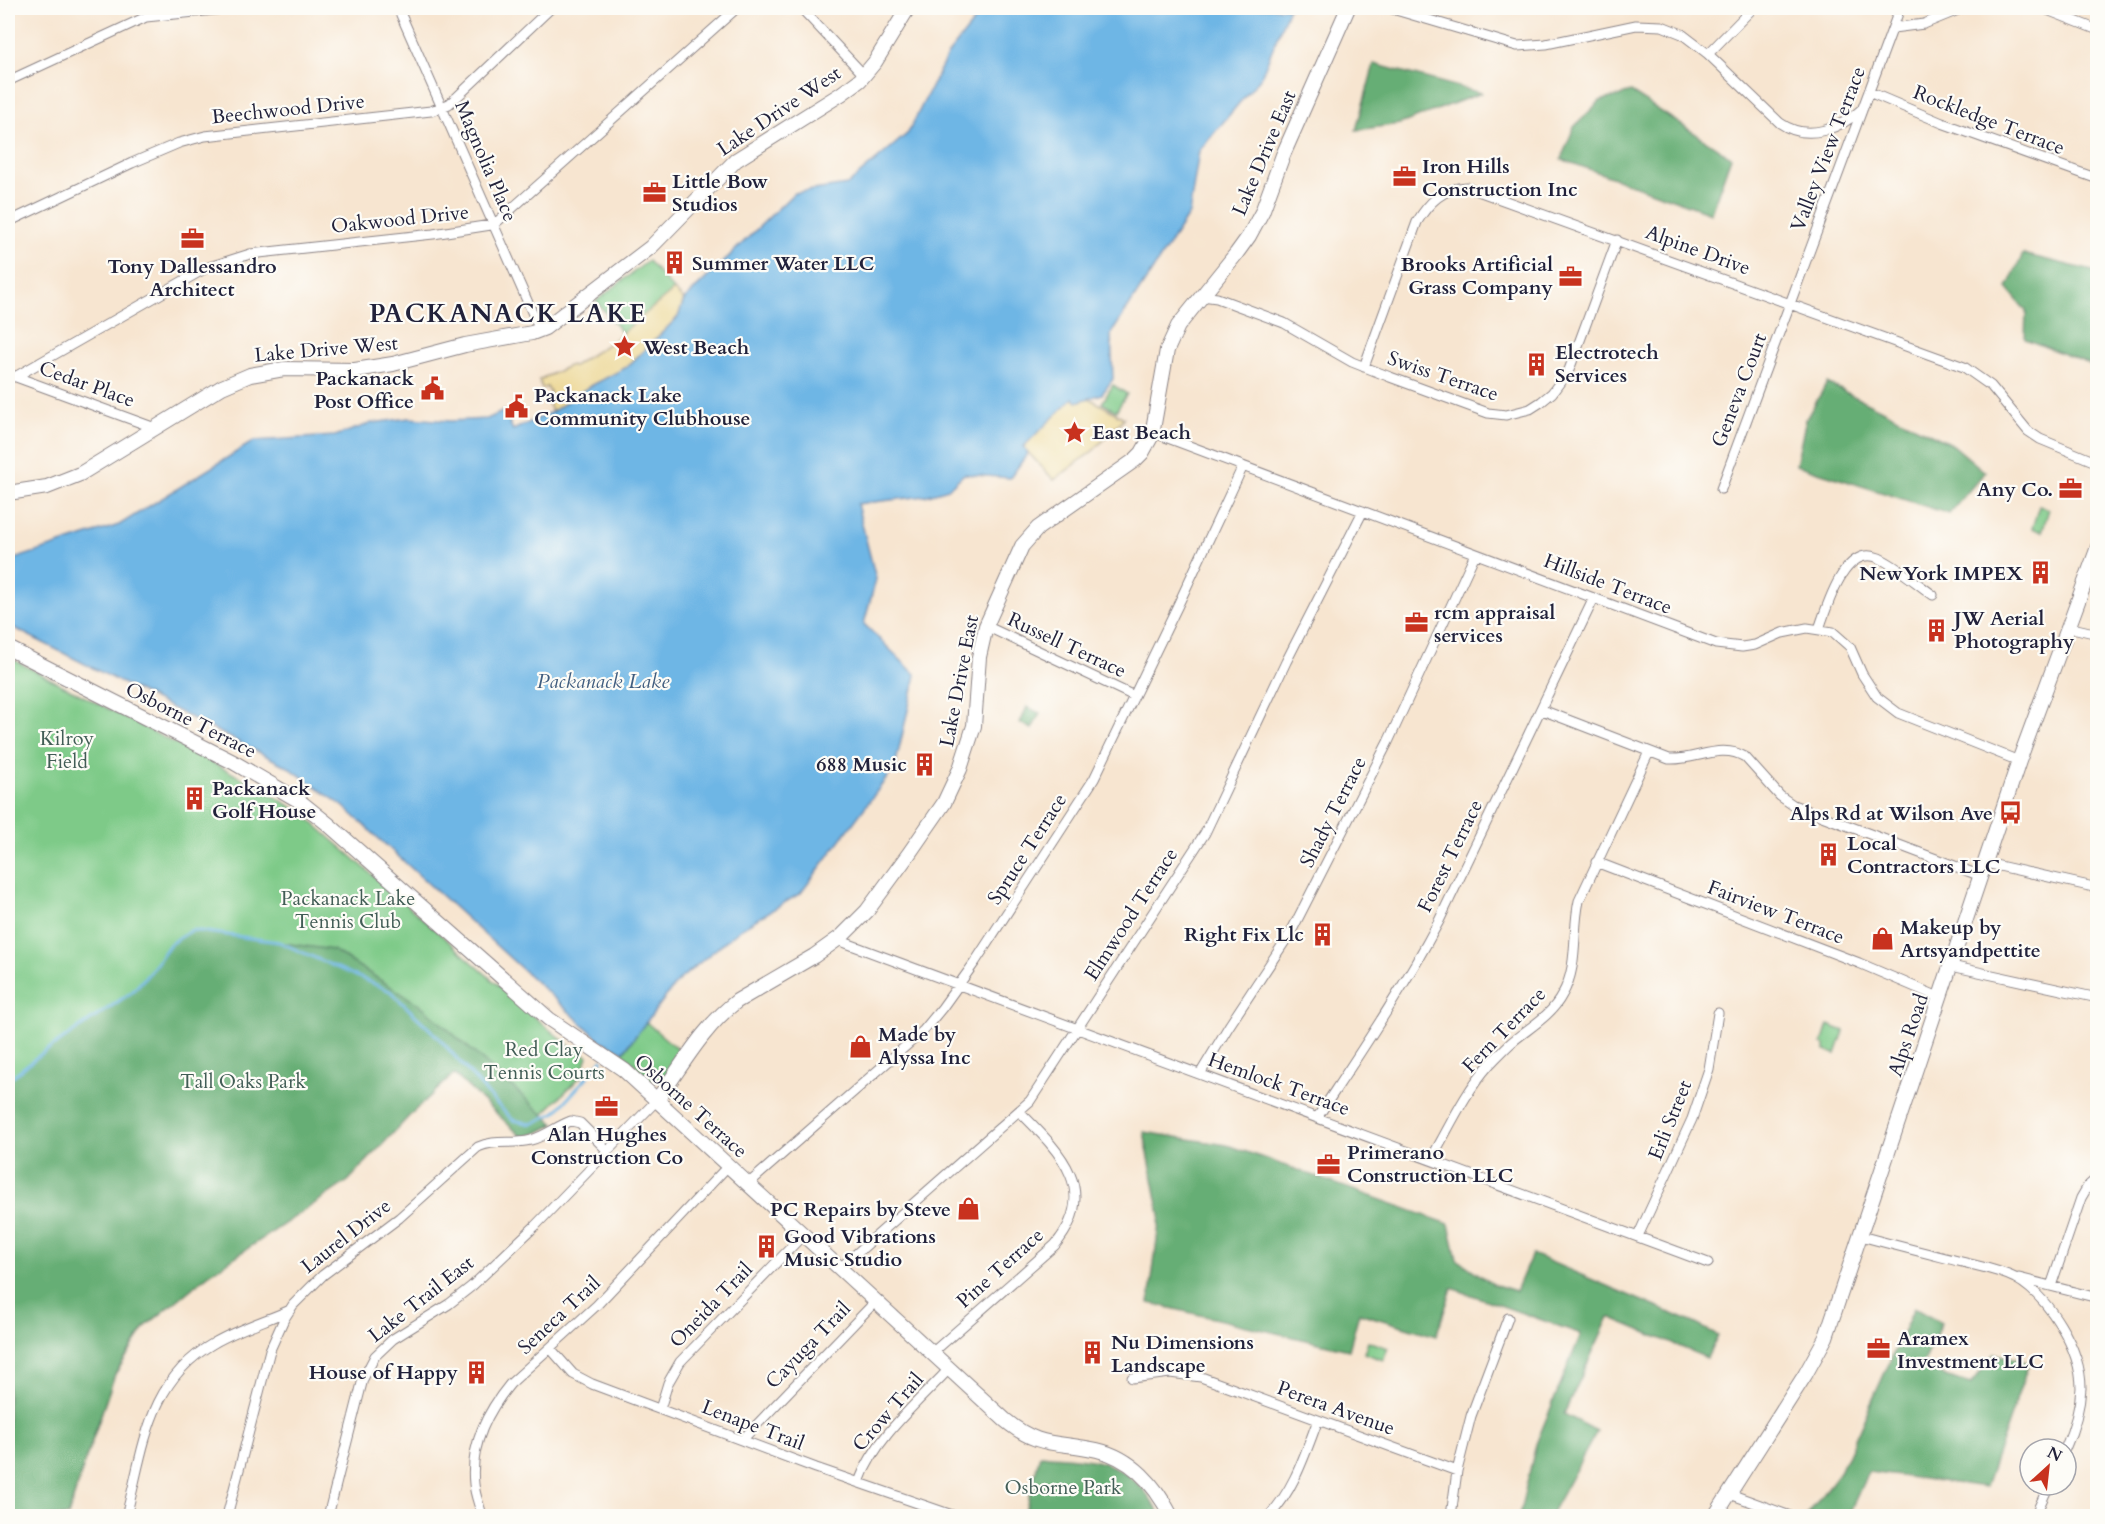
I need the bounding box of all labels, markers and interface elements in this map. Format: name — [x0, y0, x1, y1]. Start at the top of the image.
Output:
street label: Lake Drive West — [712, 59, 847, 162]
street label: Valley View Terrace — [1784, 63, 1872, 235]
street label: Rockledge Terrace — [1909, 79, 2069, 161]
street label: Lake Drive East — [1225, 86, 1303, 220]
street label: Beechwood Drive — [210, 88, 366, 130]
street label: Magnolia Place — [448, 96, 524, 226]
place label: Iron Hills Construction Inc — [1422, 153, 1578, 203]
office icon: Iron Hills Construction Inc — [1391, 164, 1417, 190]
place label: Little Bow Studios — [672, 168, 768, 218]
office icon: Little Bow Studios — [641, 180, 667, 206]
street label: Oakwood Drive — [330, 198, 470, 240]
street label: Alpine Drive — [1642, 219, 1754, 281]
office icon: Tony Dallessandro Architect — [179, 226, 205, 252]
building icon: Summer Water LLC — [661, 250, 687, 276]
place label: Summer Water LLC — [692, 250, 874, 277]
place label: Brooks Artificial Grass Company — [1401, 251, 1554, 301]
place label: Tony Dallessandro Architect — [107, 253, 277, 303]
office icon: Brooks Artificial Grass Company — [1558, 263, 1584, 289]
district label: PACKANACK LAKE — [369, 296, 647, 331]
street label: Geneva Court — [1705, 328, 1773, 451]
street label: Lake Drive West — [253, 329, 399, 369]
place icon: West Beach — [612, 334, 638, 360]
place label: West Beach — [642, 334, 750, 361]
place label: Electrotech Services — [1555, 339, 1659, 389]
street label: Swiss Terrace — [1384, 344, 1502, 408]
building icon: Electrotech Services — [1524, 351, 1550, 377]
street label: Cedar Place — [35, 354, 139, 414]
place label: Packanack Post Office — [314, 365, 415, 415]
public building icon: Packanack Post Office — [419, 376, 445, 402]
place label: Packanack Lake Community Clubhouse — [534, 382, 750, 432]
public building icon: Packanack Lake Community Clubhouse — [503, 394, 529, 420]
place icon: East Beach — [1061, 419, 1087, 445]
place label: East Beach — [1092, 419, 1192, 446]
place label: Any Co. — [1977, 476, 2053, 503]
office icon: Any Co. — [2058, 476, 2084, 502]
street label: Hillside Terrace — [1540, 547, 1676, 621]
place label: NewYork IMPEX — [1859, 560, 2023, 587]
building icon: NewYork IMPEX — [2028, 560, 2054, 586]
place label: rcm appraisal services — [1434, 599, 1555, 649]
place label: JW Aerial Photography — [1951, 605, 2075, 655]
street label: Russell Terrace — [1003, 606, 1131, 684]
office icon: rcm appraisal services — [1403, 610, 1429, 636]
street label: Lake Drive East — [933, 612, 985, 749]
building icon: JW Aerial Photography — [1923, 617, 1949, 643]
water label: Packanack Lake — [537, 667, 670, 696]
street label: Osborne Terrace — [121, 675, 261, 765]
park label: Kilroy Field — [40, 725, 95, 775]
place label: 688 Music — [816, 751, 907, 778]
building icon: 688 Music — [912, 751, 938, 777]
street label: Shady Terrace — [1293, 752, 1373, 872]
place label: Packanack Golf House — [212, 775, 316, 825]
building icon: Packanack Golf House — [181, 786, 207, 812]
street label: Spruce Terrace — [981, 788, 1073, 910]
street label: Forest Terrace — [1411, 795, 1489, 917]
place label: Alps Rd at Wilson Ave — [1790, 800, 1993, 827]
bus stop icon: Alps Rd at Wilson Ave — [1998, 800, 2024, 826]
place label: Local Contractors LLC — [1847, 830, 2000, 880]
building icon: Local Contractors LLC — [1816, 841, 1842, 867]
street label: Elmwood Terrace — [1078, 842, 1184, 986]
street label: Fairview Terrace — [1704, 874, 1848, 950]
park label: Packanack Lake Tennis Club — [281, 885, 415, 935]
place label: Makeup by Artsyandpettite — [1900, 914, 2041, 964]
place label: Right Fix Llc — [1184, 921, 1304, 948]
building icon: Right Fix Llc — [1309, 921, 1335, 947]
shop icon: Makeup by Artsyandpettite — [1869, 925, 1895, 951]
street label: Fern Terrace — [1456, 981, 1552, 1079]
street label: Alps Road — [1881, 990, 1935, 1080]
place label: Made by Alyssa Inc — [878, 1021, 971, 1071]
shop icon: Made by Alyssa Inc — [847, 1033, 873, 1059]
park label: Red Clay Tennis Courts — [483, 1036, 605, 1086]
street label: Hemlock Terrace — [1204, 1046, 1354, 1122]
street label: Osborne Terrace — [629, 1048, 753, 1164]
park label: Tall Oaks Park — [180, 1068, 306, 1095]
street label: Erli Street — [1642, 1075, 1698, 1164]
office icon: Alan Hughes Construction Co — [594, 1093, 620, 1119]
place label: Alan Hughes Construction Co — [531, 1121, 683, 1171]
place label: Primerano Construction LLC — [1347, 1139, 1513, 1189]
office icon: Primerano Construction LLC — [1316, 1151, 1342, 1177]
street label: Laurel Drive — [296, 1192, 396, 1280]
place label: PC Repairs by Steve — [770, 1196, 951, 1223]
shop icon: PC Repairs by Steve — [956, 1196, 982, 1222]
street label: Pine Terrace — [951, 1222, 1049, 1314]
place label: Good Vibrations Music Studio — [784, 1223, 936, 1273]
building icon: Good Vibrations Music Studio — [753, 1234, 779, 1260]
street label: Lake Trail East — [363, 1249, 480, 1349]
street label: Oneida Trail — [663, 1256, 759, 1354]
street label: Seneca Trail — [512, 1270, 606, 1360]
street label: Cayuga Trail — [759, 1295, 857, 1395]
place label: Aramex Investment LLC — [1897, 1325, 2044, 1375]
place label: Nu Dimensions Landscape — [1111, 1329, 1254, 1379]
office icon: Aramex Investment LLC — [1866, 1336, 1892, 1362]
building icon: Nu Dimensions Landscape — [1080, 1340, 1106, 1366]
place label: House of Happy — [309, 1359, 459, 1386]
building icon: House of Happy — [463, 1359, 489, 1385]
street label: Crow Trail — [846, 1367, 930, 1457]
street label: Perera Avenue — [1273, 1374, 1399, 1442]
street label: Lenape Trail — [698, 1393, 808, 1457]
north arrow — [2018, 1437, 2078, 1497]
text: N — [2043, 1442, 2066, 1468]
park label: Osborne Park — [1004, 1474, 1122, 1501]

